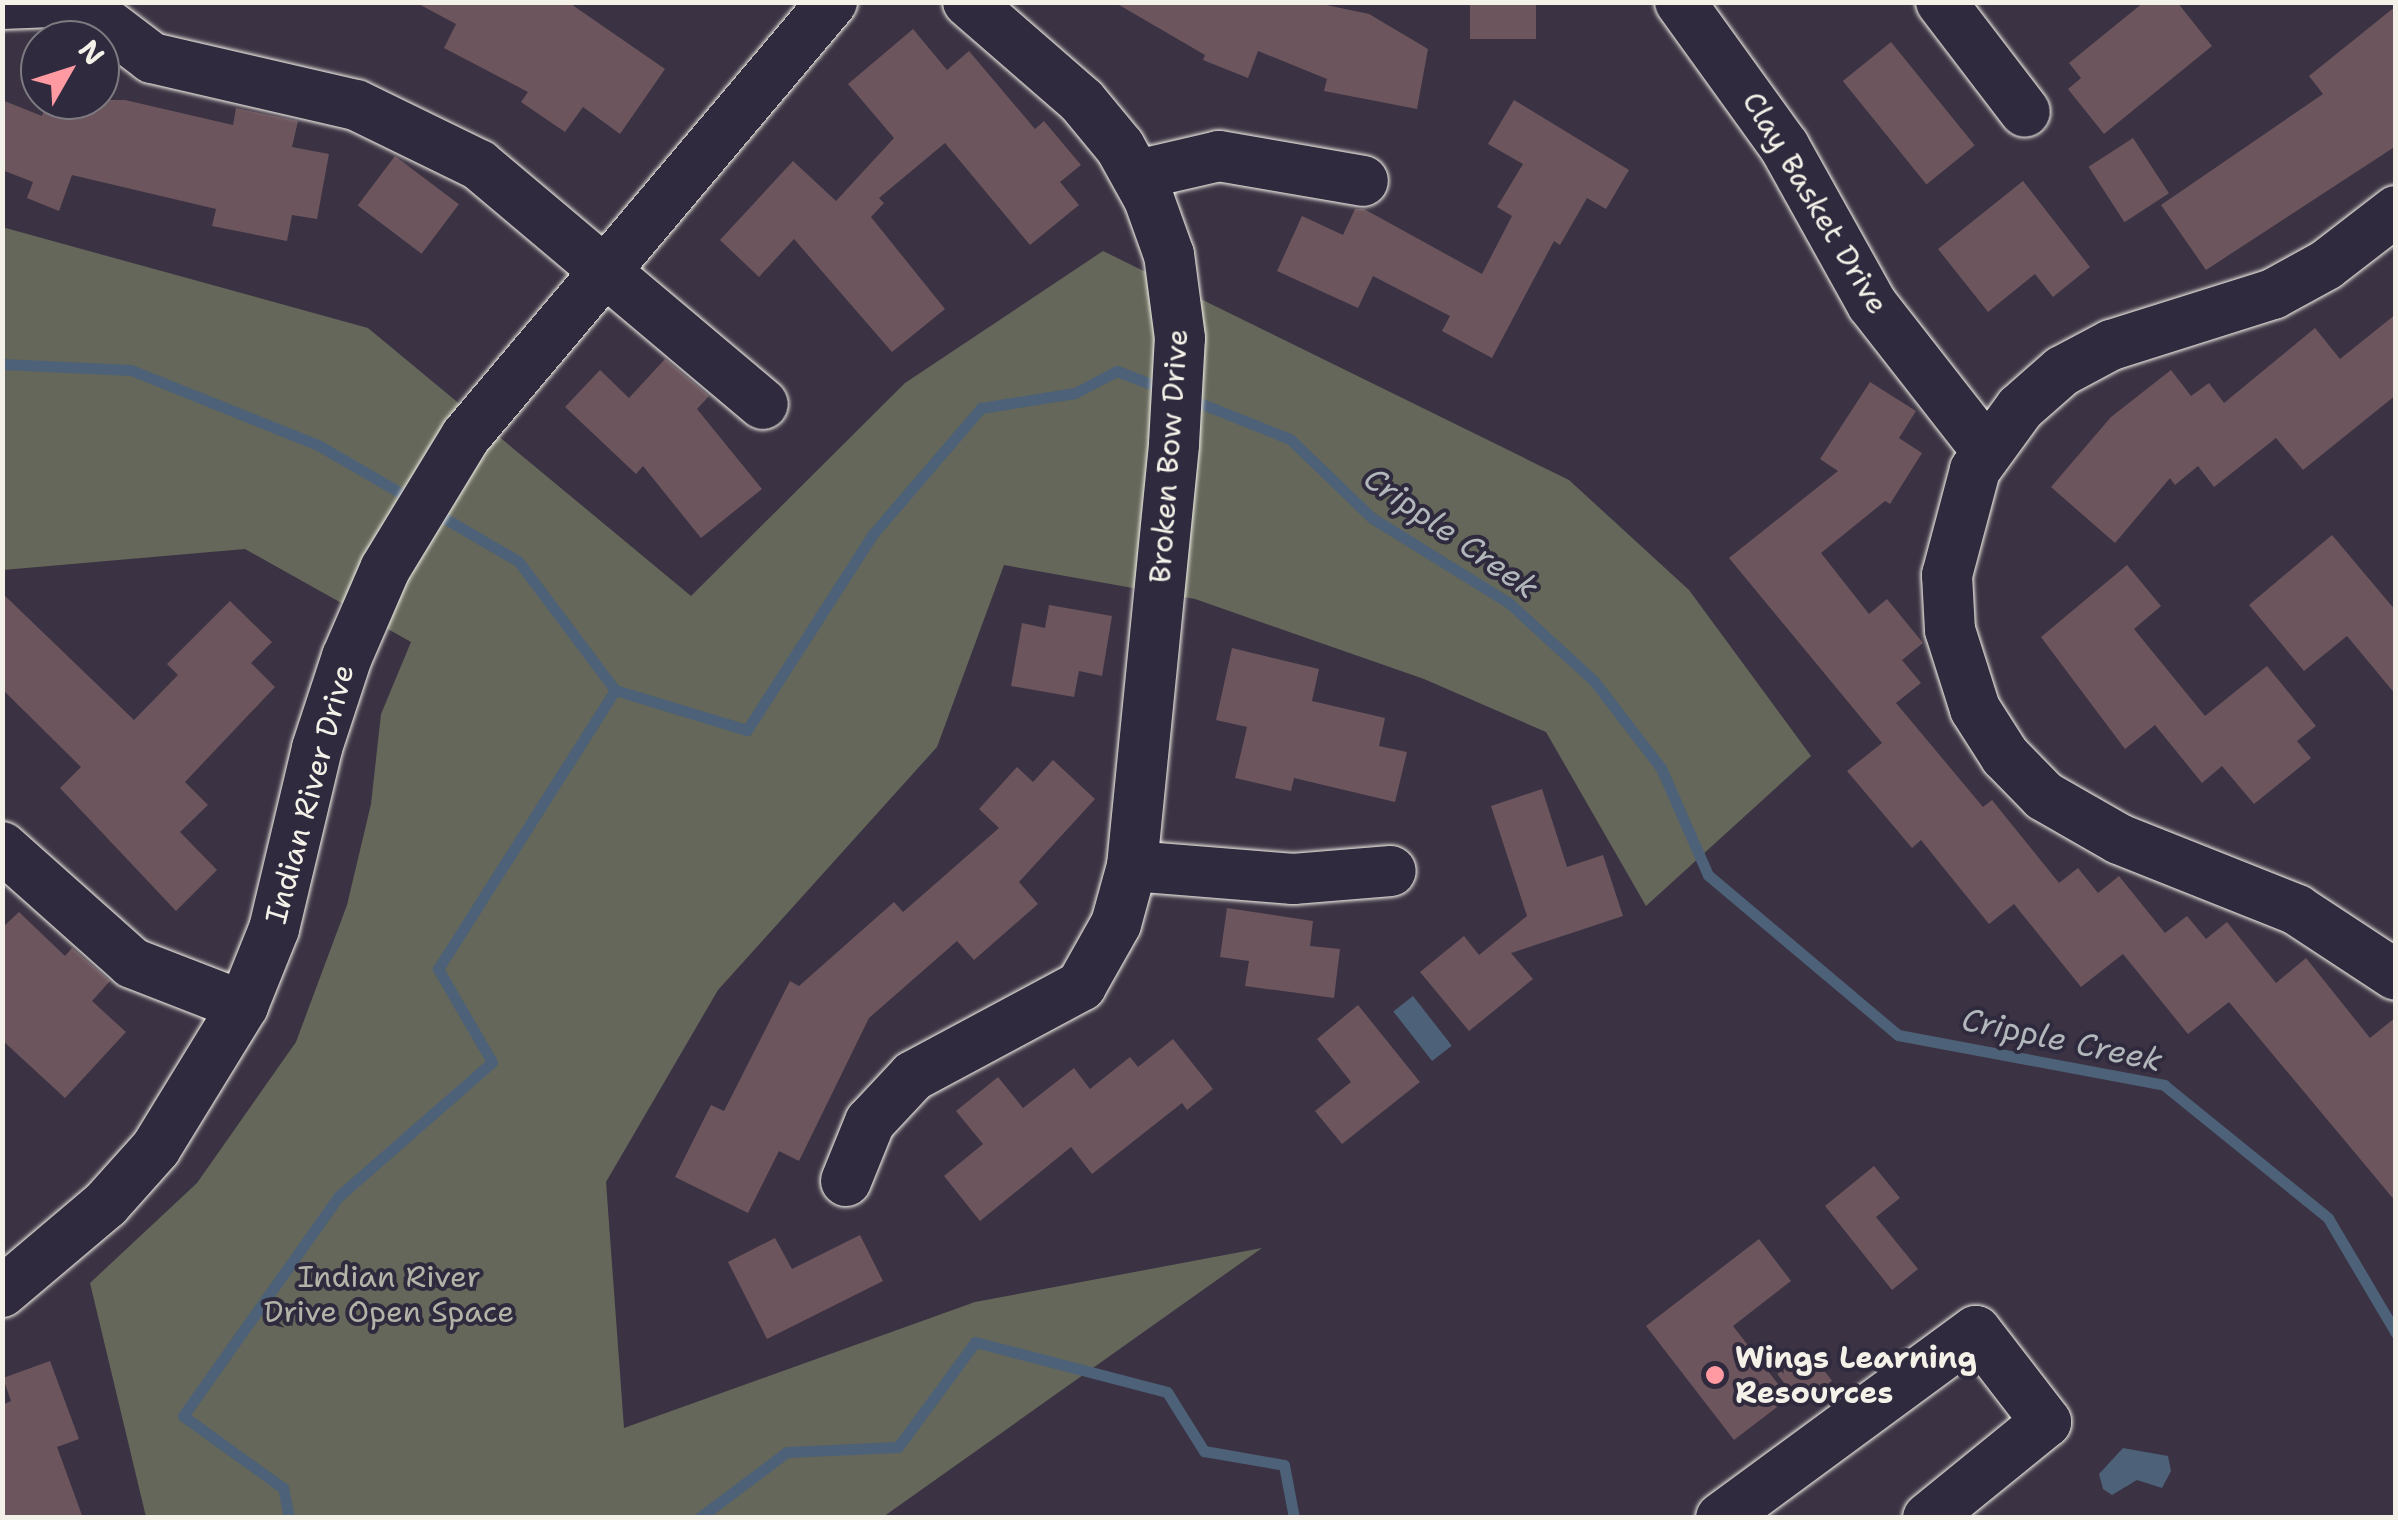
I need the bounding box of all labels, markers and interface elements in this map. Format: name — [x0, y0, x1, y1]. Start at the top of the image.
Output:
north arrow — [20, 20, 120, 120]
text: N — [70, 32, 114, 73]
street label: Clay Basket Drive — [1734, 85, 1896, 321]
street label: Broken Bow Drive — [1142, 328, 1196, 584]
water label: Cripple Creek — [1356, 459, 1546, 607]
street label: Indian River Drive — [258, 660, 362, 928]
water label: Cripple Creek — [1958, 1000, 2166, 1080]
park label: Indian River Drive Open Space — [264, 1259, 514, 1330]
place label: Wings Learning Resources — [1735, 1340, 1977, 1410]
marker: Wings Learning Resources — [1704, 1364, 1726, 1386]

